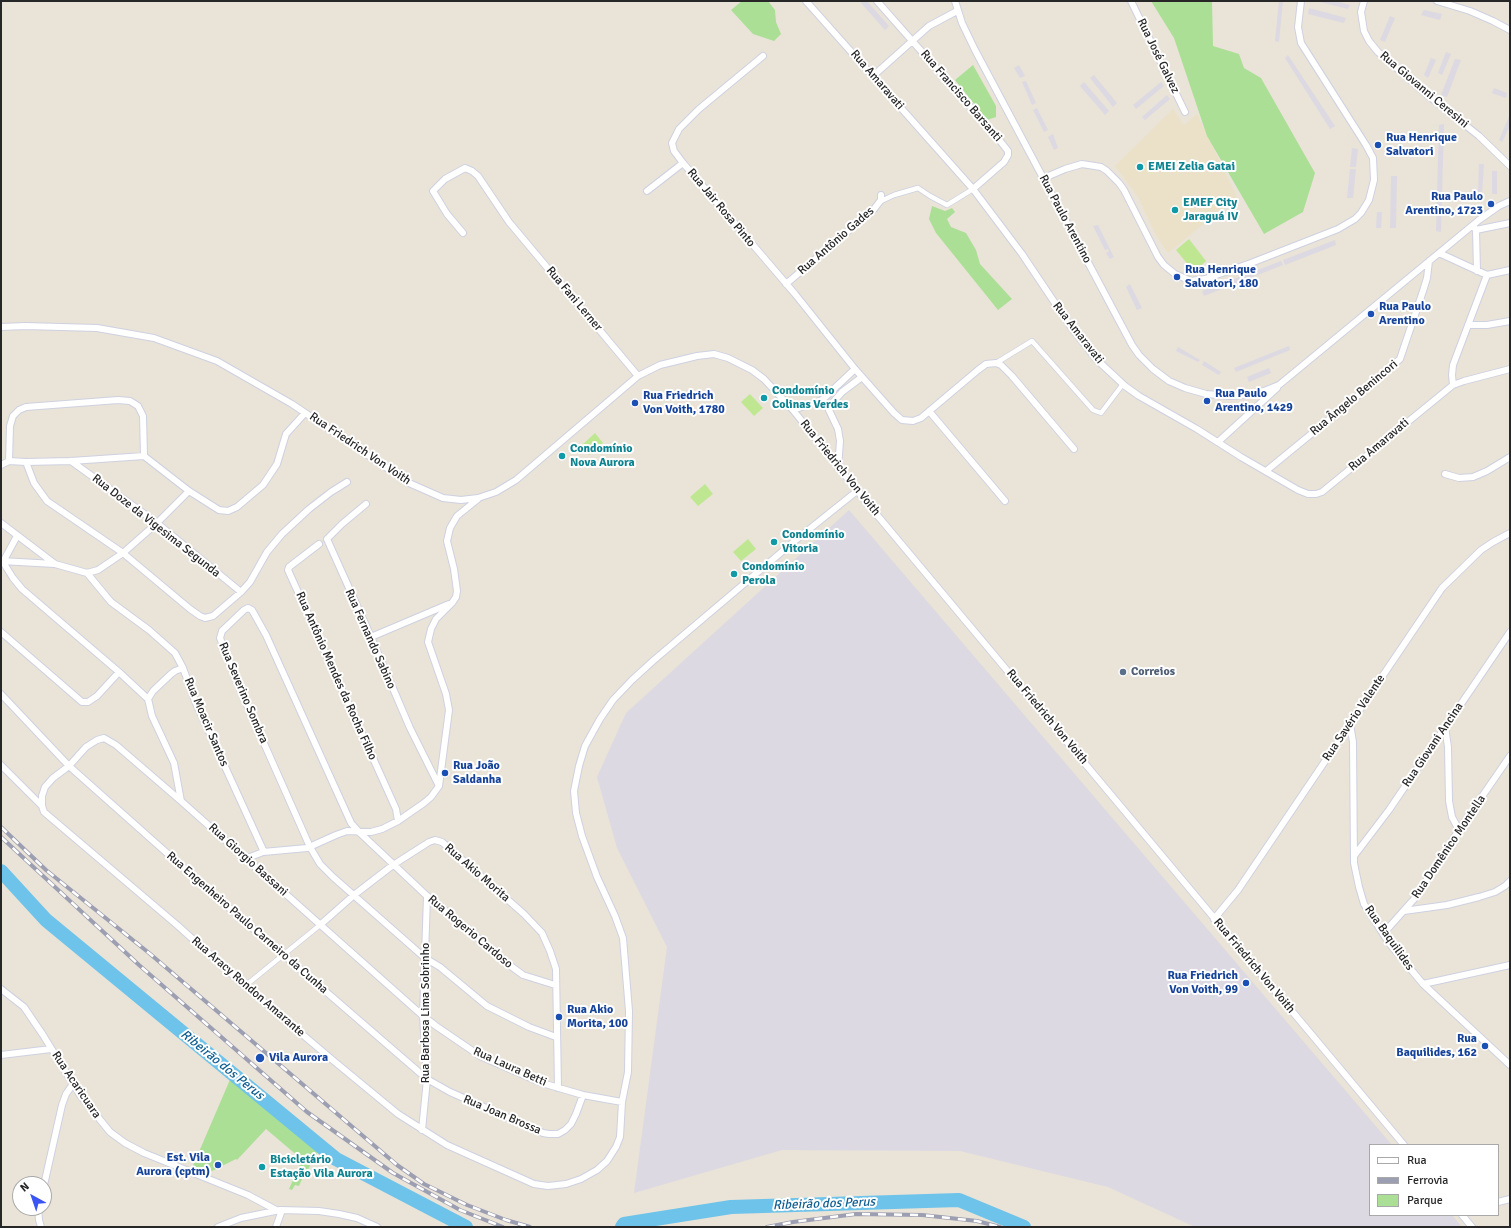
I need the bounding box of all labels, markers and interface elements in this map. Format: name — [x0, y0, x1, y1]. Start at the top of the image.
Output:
street label: Rua José Galvez — [1134, 16, 1182, 96]
street label: Rua Amaravati — [847, 47, 907, 113]
street label: Rua Francisco Barsanti — [917, 47, 1005, 145]
street label: Rua Giovanni Ceresini — [1377, 49, 1471, 131]
place label: Rua Henrique Salvatori — [1386, 131, 1457, 159]
marker: Rua Henrique Salvatori — [1373, 140, 1383, 150]
place label: EMEI Zelia Gatai — [1148, 160, 1235, 174]
marker: EMEI Zelia Gatai — [1135, 162, 1145, 172]
street label: Rua Jair Rosa Pinto — [684, 166, 758, 250]
street label: Rua Paulo Arentino — [1036, 172, 1094, 266]
place label: Rua Paulo Arentino, 1723 — [1405, 190, 1483, 218]
place label: EMEF City Jaraguá IV — [1183, 196, 1238, 224]
marker: Rua Paulo Arentino, 1723 — [1486, 199, 1496, 209]
street label: Rua Antônio Gades — [795, 204, 877, 278]
marker: EMEF City Jaraguá IV — [1170, 205, 1180, 215]
place label: Rua Henrique Salvatori, 180 — [1185, 263, 1258, 291]
street label: Rua Fani Lerner — [543, 264, 605, 334]
marker: Rua Henrique Salvatori, 180 — [1172, 272, 1182, 282]
street label: Rua Amaravati — [1049, 299, 1107, 367]
place label: Rua Paulo Arentino — [1379, 300, 1431, 328]
marker: Rua Paulo Arentino — [1366, 309, 1376, 319]
street label: Rua Ângelo Benincori — [1307, 357, 1401, 439]
place label: Condomínio Colinas Verdes — [772, 384, 848, 412]
place label: Rua Paulo Arentino, 1429 — [1215, 387, 1293, 415]
place label: Rua Friedrich Von Voith, 1780 — [643, 389, 725, 417]
marker: Condomínio Colinas Verdes — [759, 393, 769, 403]
marker: Rua Paulo Arentino, 1429 — [1202, 396, 1212, 406]
marker: Rua Friedrich Von Voith, 1780 — [630, 398, 640, 408]
street label: Rua Friedrich Von Voith — [307, 410, 413, 488]
street label: Rua Amaravati — [1346, 416, 1412, 474]
street label: Rua Friedrich Von Voith — [797, 417, 883, 519]
place label: Condomínio Nova Aurora — [570, 442, 635, 470]
marker: Condomínio Nova Aurora — [557, 451, 567, 461]
street label: Rua Doze da Vigesima Segunda — [89, 471, 223, 581]
place label: Condomínio Vitoria — [782, 528, 844, 556]
marker: Condomínio Vitoria — [769, 537, 779, 547]
place label: Condomínio Perola — [742, 560, 804, 588]
marker: Condomínio Perola — [729, 569, 739, 579]
street label: Rua Fernando Sabino — [341, 587, 399, 691]
street label: Rua Antônio Mendes da Rocha Filho — [292, 590, 380, 762]
street label: Rua Severino Sombra — [215, 640, 271, 746]
place label: Correios — [1131, 665, 1175, 679]
street label: Rua Friedrich Von Voith — [1003, 667, 1091, 767]
marker: Correios — [1118, 667, 1128, 677]
street label: Rua Savério Valente — [1320, 672, 1388, 764]
street label: Rua Moacir Santos — [181, 675, 231, 769]
street label: Rua Giovani Ancina — [1399, 700, 1467, 790]
place label: Rua João Saldanha — [453, 759, 501, 787]
marker: Rua João Saldanha — [440, 768, 450, 778]
street label: Rua Domênico Montella — [1409, 793, 1489, 901]
street label: Rua Giorgio Bassani — [205, 821, 291, 899]
street label: Rua Akio Morita — [441, 841, 513, 905]
street label: Rua Engenheiro Paulo Carneiro da Cunha — [163, 849, 331, 997]
street label: Rua Rogerio Cardoso — [425, 892, 515, 972]
street label: Rua Baquilides — [1361, 903, 1417, 973]
street label: Rua Friedrich Von Voith — [1210, 916, 1298, 1016]
street label: Rua Aracy Rondon Amarante — [188, 934, 308, 1040]
street label: Rua Barbosa Lima Sobrinho — [419, 943, 433, 1083]
place label: Rua Friedrich Von Voith, 99 — [1168, 969, 1238, 997]
marker: Rua Friedrich Von Voith, 99 — [1241, 978, 1251, 988]
place label: Rua Akio Morita, 100 — [567, 1003, 628, 1031]
marker: Rua Akio Morita, 100 — [554, 1012, 564, 1022]
water label: Ribeirão dos Perus — [177, 1027, 267, 1103]
place label: Rua Baquilides, 162 — [1396, 1032, 1477, 1060]
marker: Rua Baquilides, 162 — [1480, 1041, 1490, 1051]
street label: Rua Laura Betti — [471, 1044, 549, 1090]
street label: Rua Acaricuara — [48, 1049, 104, 1121]
place label: Vila Aurora — [269, 1051, 328, 1065]
marker: Vila Aurora — [254, 1052, 266, 1064]
street label: Rua Joan Brossa — [461, 1092, 543, 1138]
legend — [1369, 1144, 1499, 1216]
place label: Est. Vila Aurora (cptm) — [136, 1151, 210, 1179]
place label: Bicicletário Estação Vila Aurora — [270, 1153, 373, 1181]
text: Rua — [1407, 1153, 1427, 1168]
marker: Est. Vila Aurora (cptm) — [213, 1160, 223, 1170]
marker: Bicicletário Estação Vila Aurora — [257, 1162, 267, 1172]
text: Ferrovia — [1407, 1173, 1448, 1188]
north arrow — [12, 1176, 52, 1216]
text: N — [17, 1180, 32, 1195]
text: Parque — [1407, 1193, 1443, 1208]
water label: Ribeirão dos Perus — [773, 1194, 875, 1214]

